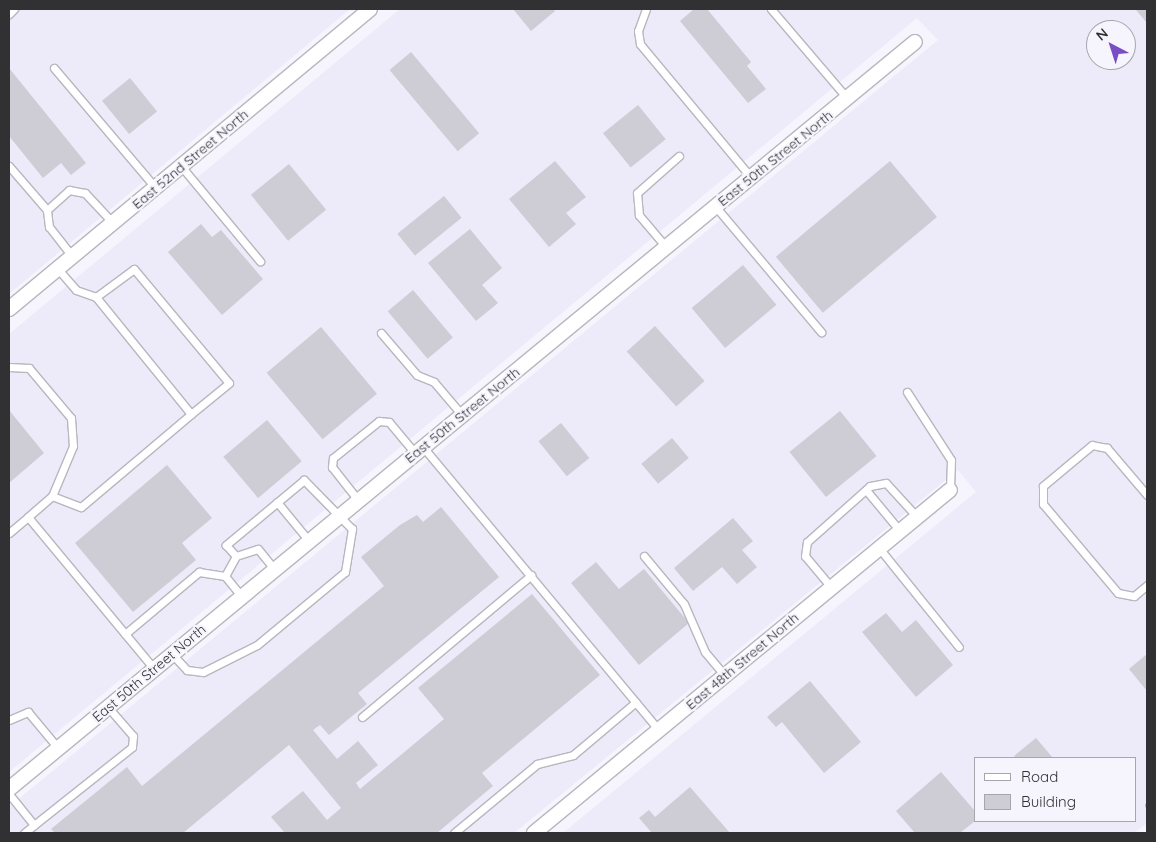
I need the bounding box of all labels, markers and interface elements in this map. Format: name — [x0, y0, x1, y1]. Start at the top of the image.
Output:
north arrow — [1086, 20, 1136, 70]
text: N — [1092, 24, 1112, 44]
street label: East 52nd Street North — [129, 106, 251, 212]
street label: East 50th Street North — [714, 107, 836, 209]
street label: East 50th Street North — [401, 364, 523, 466]
street label: East 48th Street North — [682, 609, 802, 713]
street label: East 50th Street North — [89, 621, 209, 725]
legend — [974, 757, 1136, 822]
text: Road — [1021, 767, 1058, 786]
text: Building — [1021, 792, 1076, 811]

